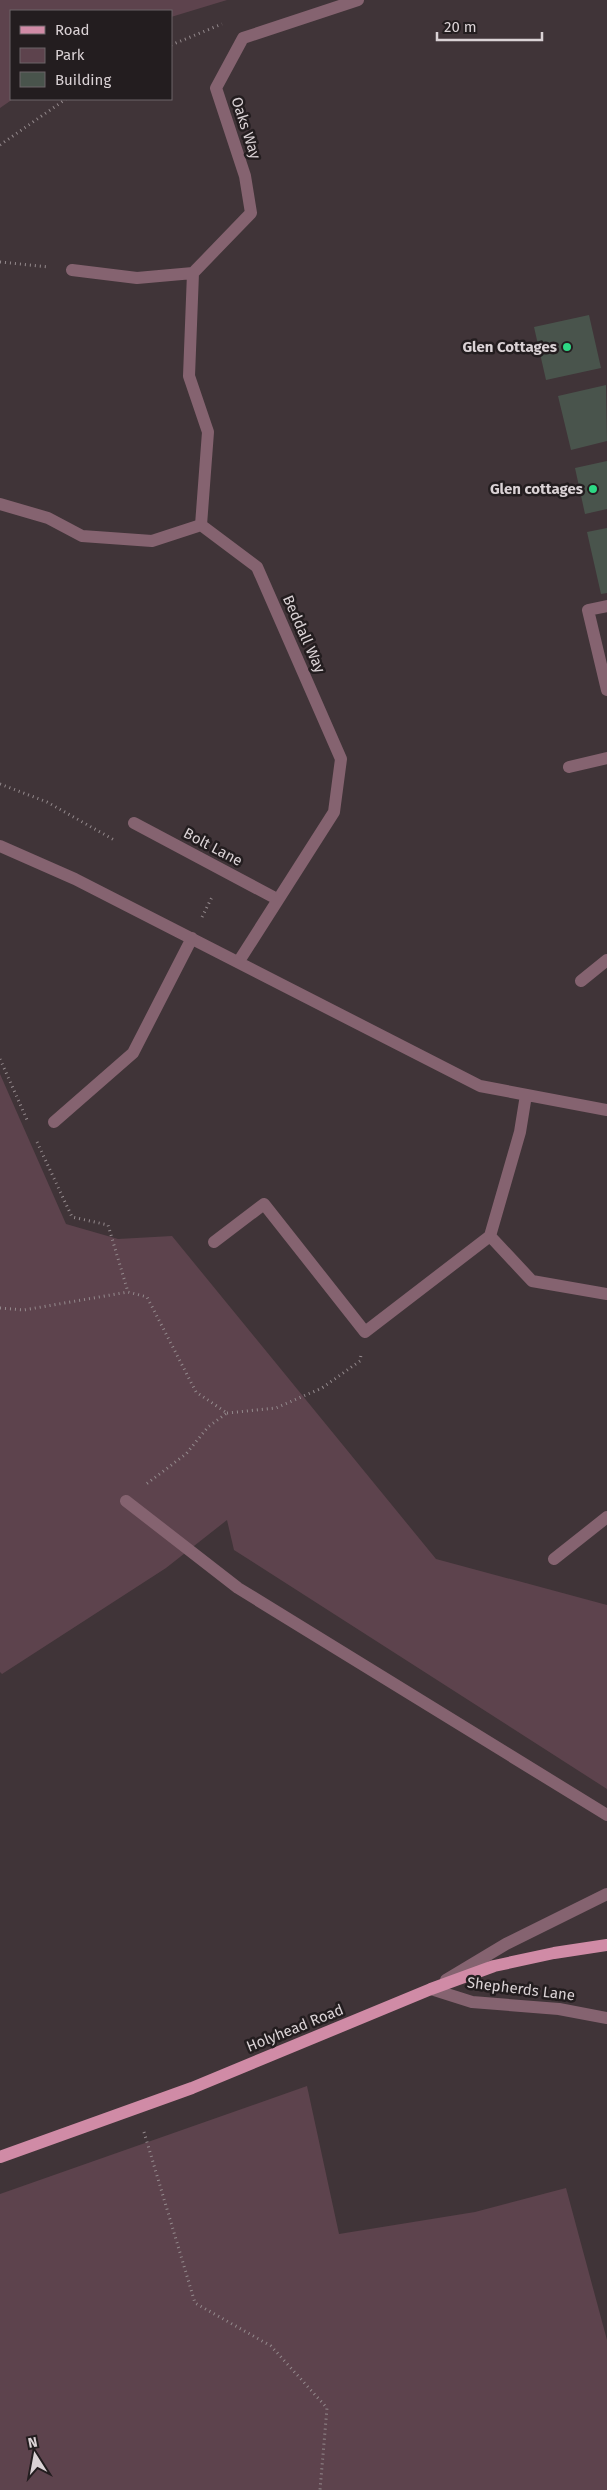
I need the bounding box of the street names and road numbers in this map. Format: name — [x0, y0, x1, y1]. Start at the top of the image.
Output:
street label: Oaks Way — [228, 95, 265, 162]
street label: Beddall Way — [279, 592, 329, 676]
street label: Bolt Lane — [180, 824, 246, 870]
street label: Shepherds Lane — [466, 1973, 576, 2005]
street label: Holyhead Road — [244, 2000, 346, 2056]

